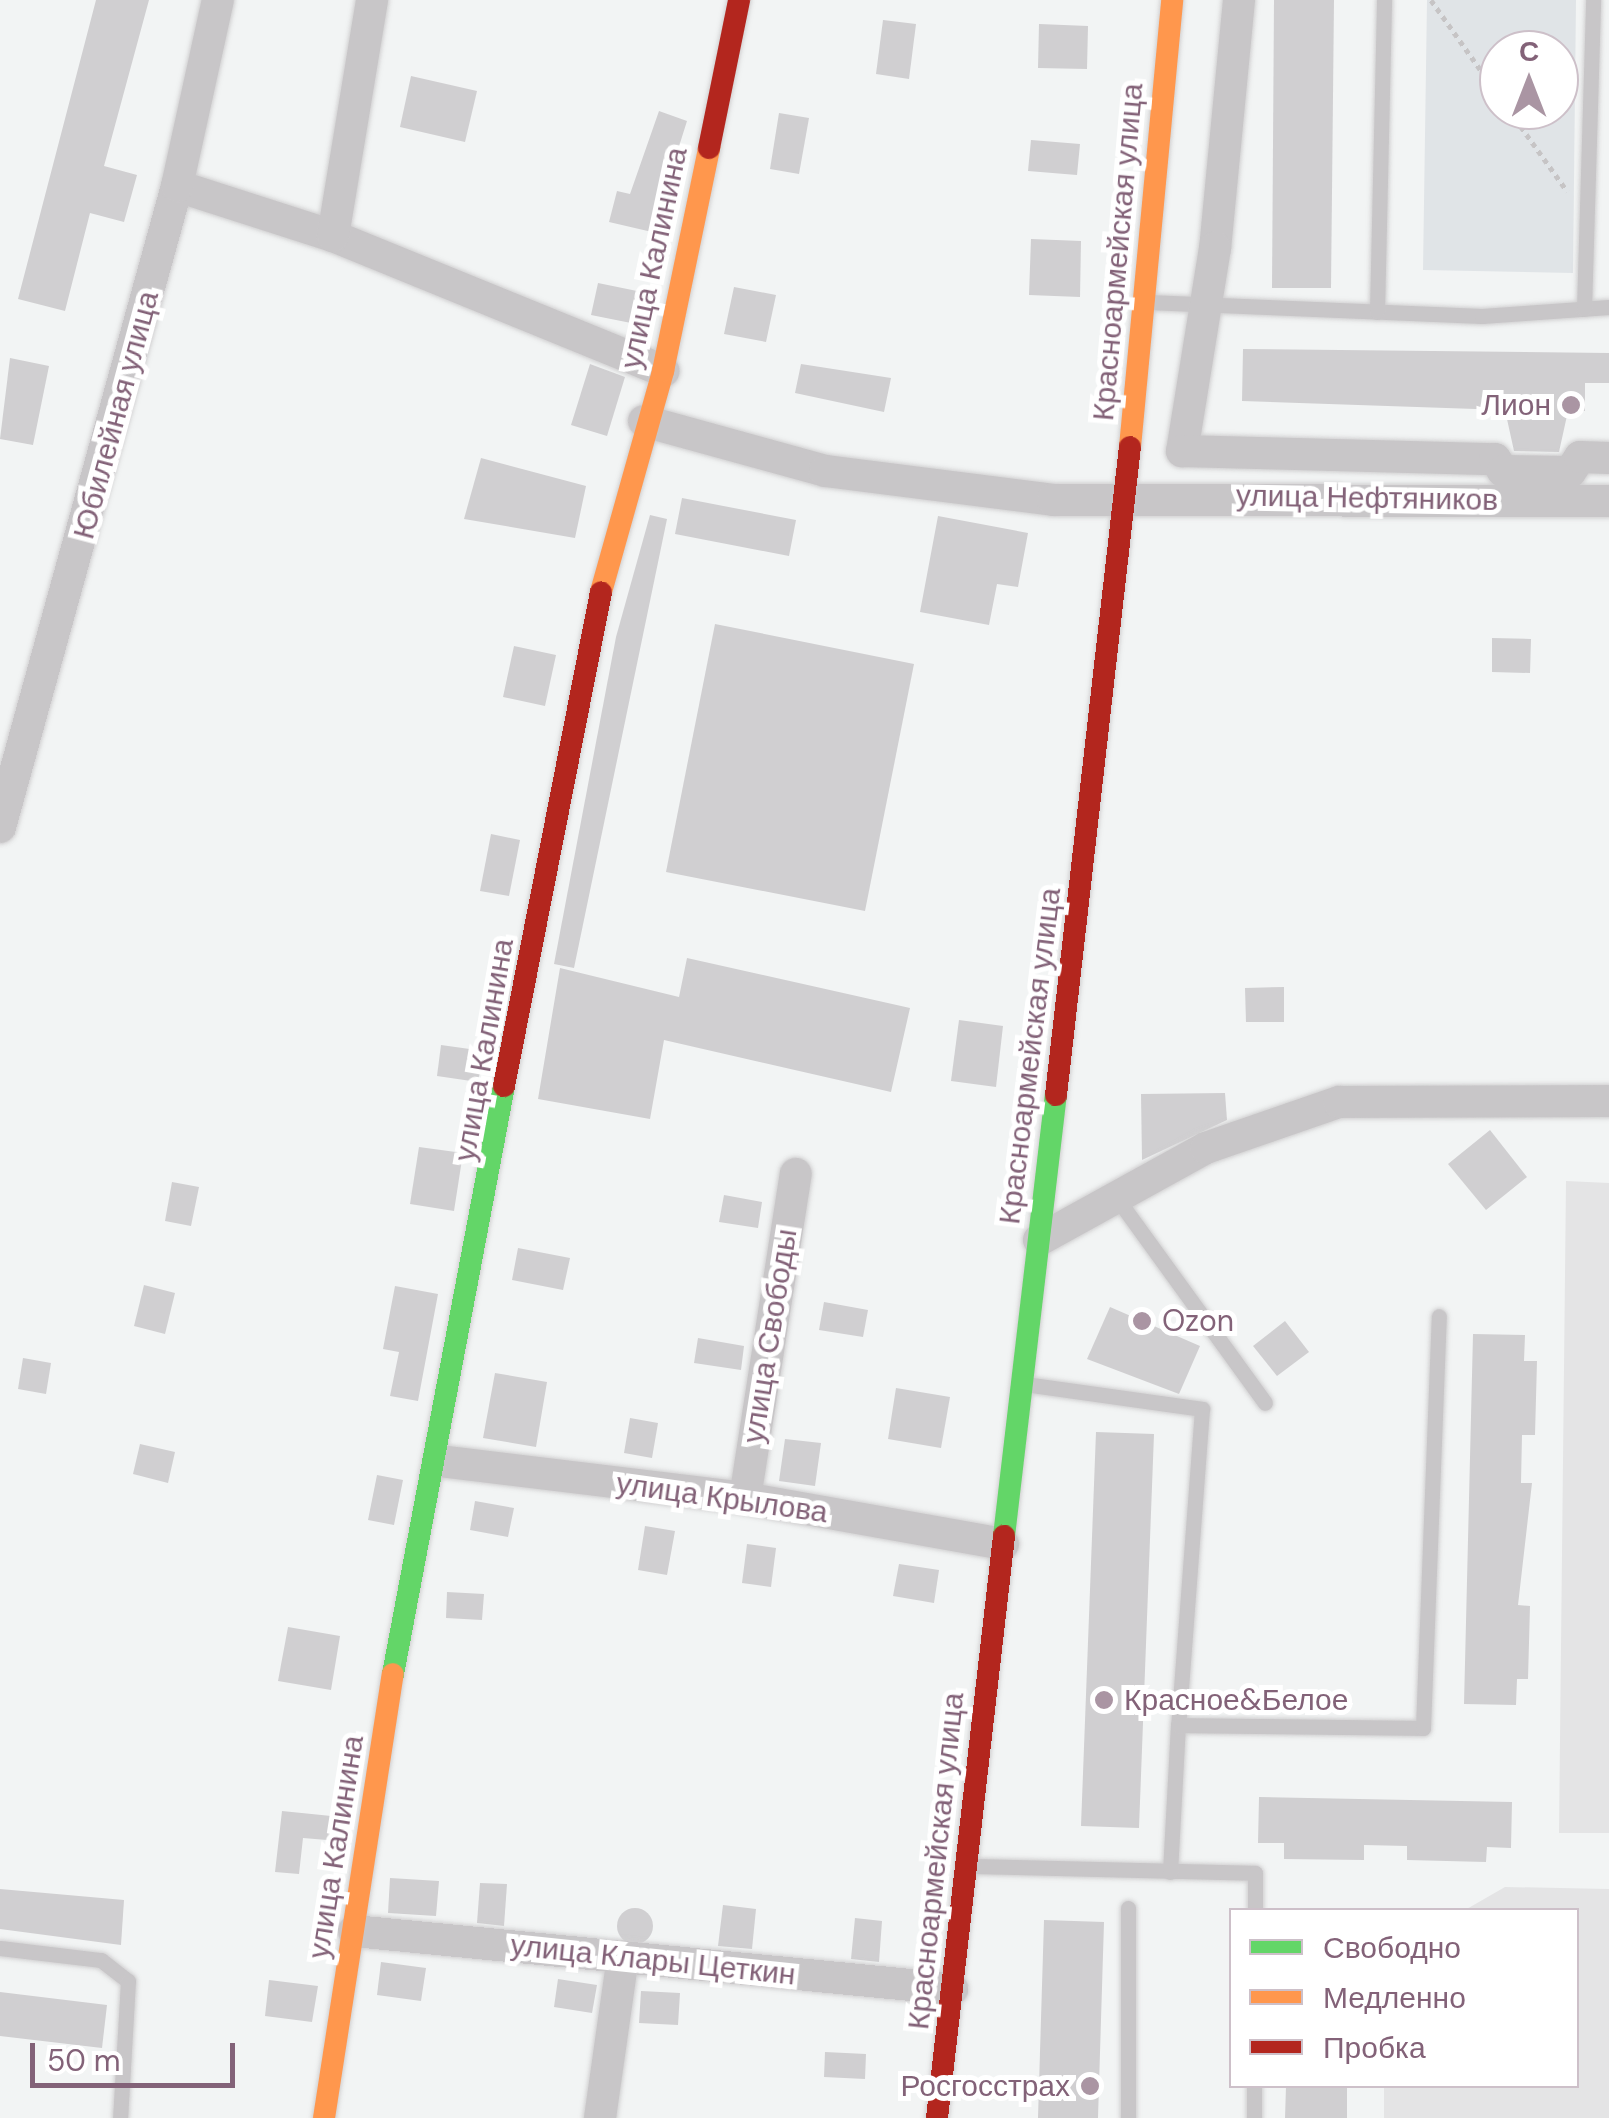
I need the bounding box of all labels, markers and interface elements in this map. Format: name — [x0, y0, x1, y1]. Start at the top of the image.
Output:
north arrow — [1479, 30, 1579, 130]
text: С — [1519, 33, 1539, 70]
street label: Красноармейская улица — [1085, 82, 1151, 422]
street label: улица Калинина — [613, 144, 695, 372]
street label: Юбилейная улица — [66, 287, 166, 543]
place label: Лион — [1481, 387, 1551, 423]
marker: Лион — [1560, 394, 1582, 416]
street label: улица Нефтяников — [1236, 478, 1498, 518]
street label: Красноармейская улица — [991, 886, 1069, 1226]
street label: улица Калинина — [447, 936, 521, 1164]
street label: улица Свободы — [735, 1226, 805, 1446]
place label: Ozon — [1162, 1303, 1234, 1339]
marker: Ozon — [1131, 1310, 1153, 1332]
street label: улица Крылова — [614, 1465, 830, 1531]
place label: Красное&Белое — [1124, 1682, 1348, 1718]
marker: Красное&Белое — [1093, 1689, 1115, 1711]
street label: Красноармейская улица — [900, 1691, 972, 2031]
street label: улица Калинина — [301, 1733, 371, 1961]
legend — [1229, 1908, 1579, 2088]
street label: улица Клары Цеткин — [509, 1927, 797, 1993]
text: Свободно — [1323, 1928, 1461, 1967]
text: Медленно — [1323, 1978, 1466, 2017]
scale bar — [35, 2023, 240, 2085]
text: Пробка — [1323, 2028, 1426, 2067]
text: 50 m — [47, 2041, 121, 2080]
place label: Росгосстрах — [901, 2068, 1070, 2104]
marker: Росгосстрах — [1079, 2075, 1101, 2097]

